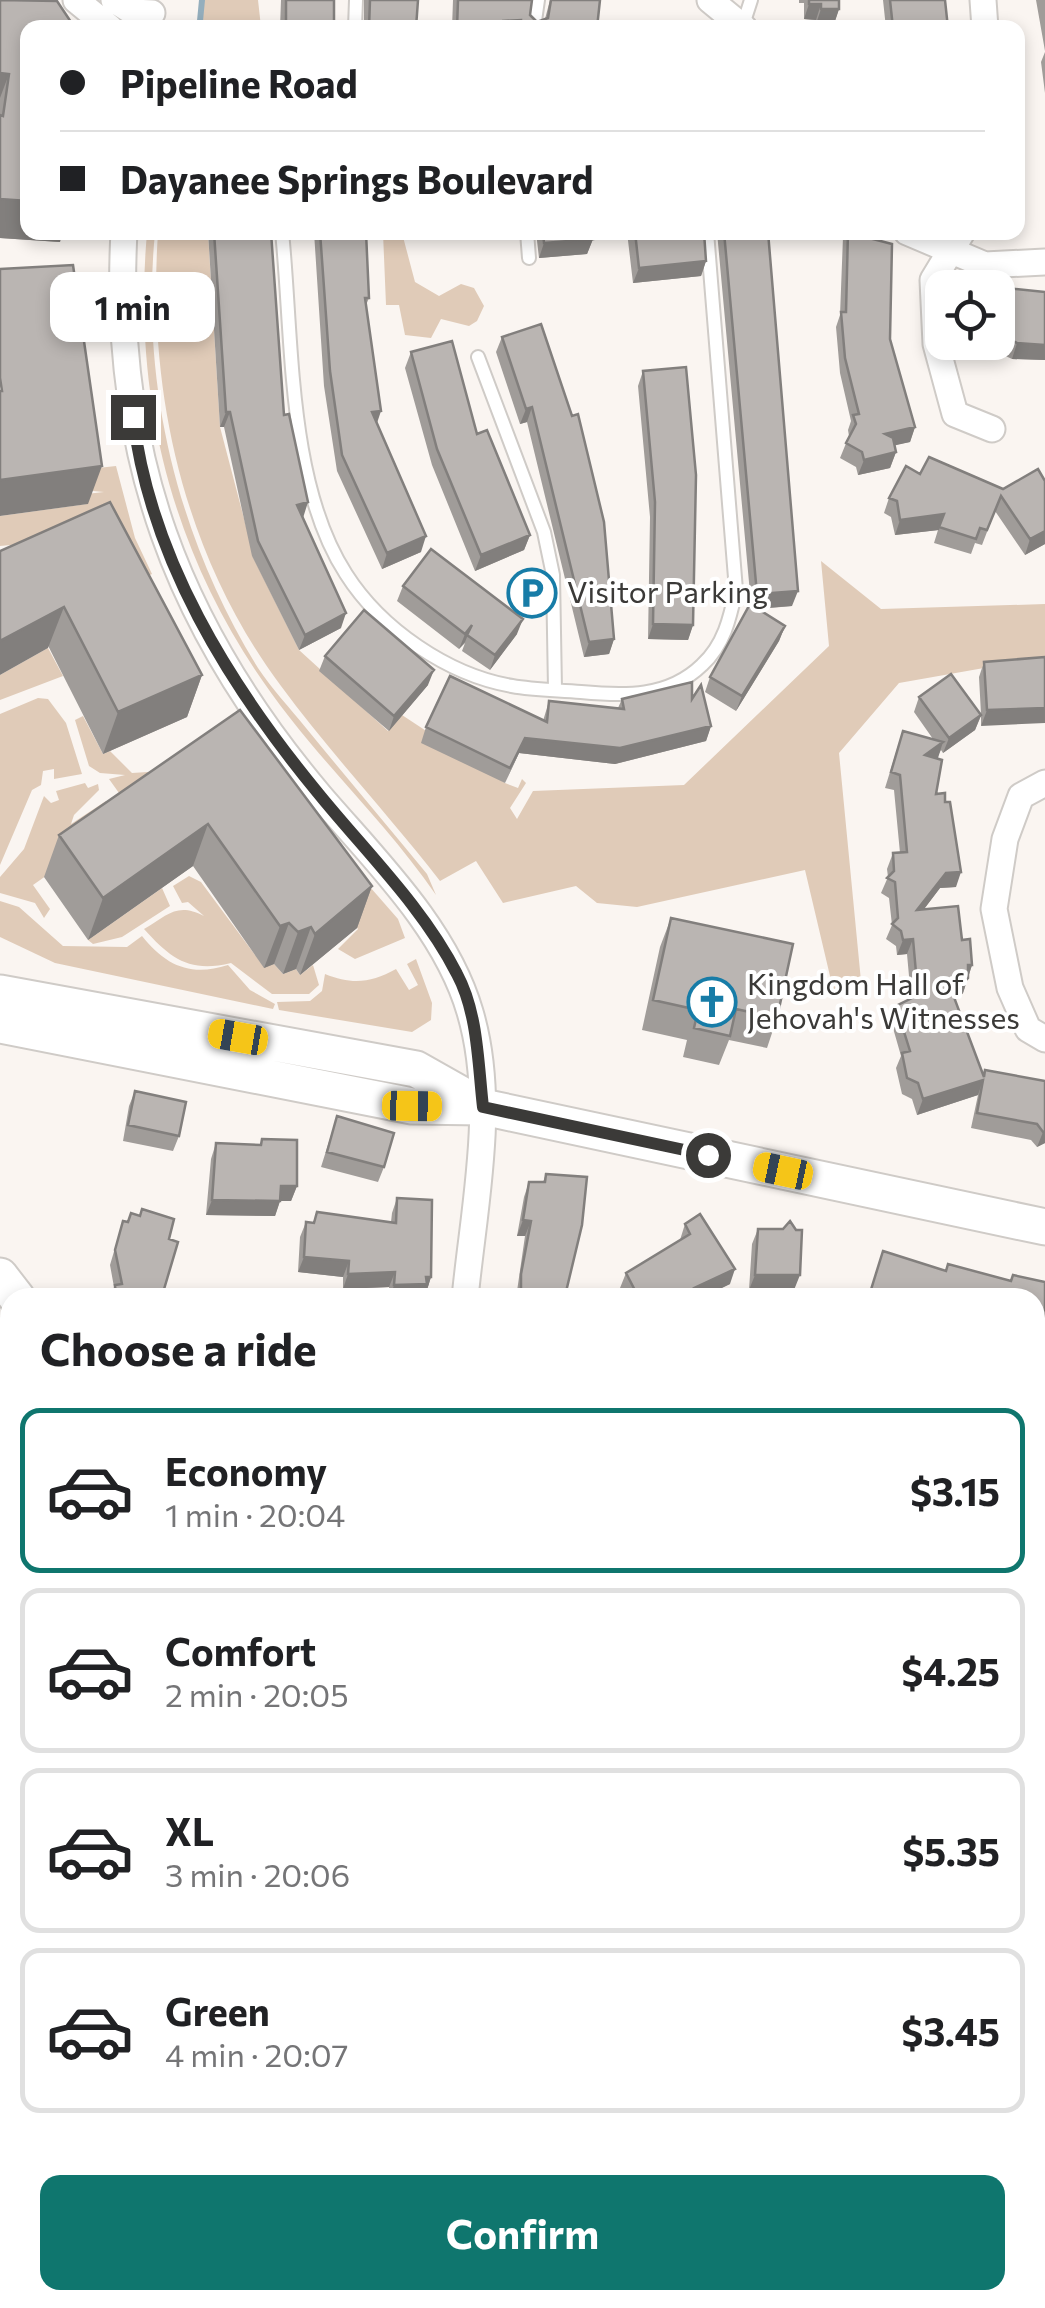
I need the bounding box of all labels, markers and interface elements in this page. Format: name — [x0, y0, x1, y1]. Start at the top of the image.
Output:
text: Pipeline Road — [120, 59, 358, 106]
text: Dayanee Springs Boulevard — [120, 155, 594, 202]
map controls — [925, 270, 1015, 360]
button: locate — [925, 270, 1015, 360]
callout: 1 min — [51, 272, 216, 342]
text: 1 min — [95, 287, 170, 327]
route end — [111, 395, 156, 440]
parking icon: Visitor Parking — [506, 567, 558, 619]
place label: Visitor Parking — [567, 572, 768, 609]
place label: Kingdom Hall of Jehovah's Witnesses — [747, 964, 1020, 1035]
church icon: Kingdom Hall of Jehovah's Witnesses — [686, 976, 738, 1028]
car — [206, 1017, 270, 1057]
car — [382, 1090, 442, 1122]
route start — [686, 1133, 731, 1178]
car — [751, 1150, 815, 1192]
text: Choose a ride — [40, 1320, 317, 1375]
icon: car — [45, 1446, 135, 1536]
text: Economy — [165, 1447, 327, 1494]
text: $3.15 — [910, 1467, 1000, 1514]
text: 1 min · 20:04 — [165, 1494, 345, 1534]
icon: car — [45, 1626, 135, 1716]
text: Comfort — [165, 1627, 316, 1674]
text: $4.25 — [901, 1647, 1000, 1694]
text: 2 min · 20:05 — [165, 1674, 349, 1714]
icon: car — [45, 1806, 135, 1896]
text: XL — [165, 1807, 214, 1854]
text: $5.35 — [902, 1827, 1000, 1874]
text: 3 min · 20:06 — [165, 1854, 350, 1894]
icon: car — [45, 1986, 135, 2076]
text: Green — [165, 1987, 270, 2034]
text: $3.45 — [901, 2007, 1000, 2054]
text: 4 min · 20:07 — [165, 2034, 348, 2074]
button: Confirm — [40, 2175, 1005, 2290]

